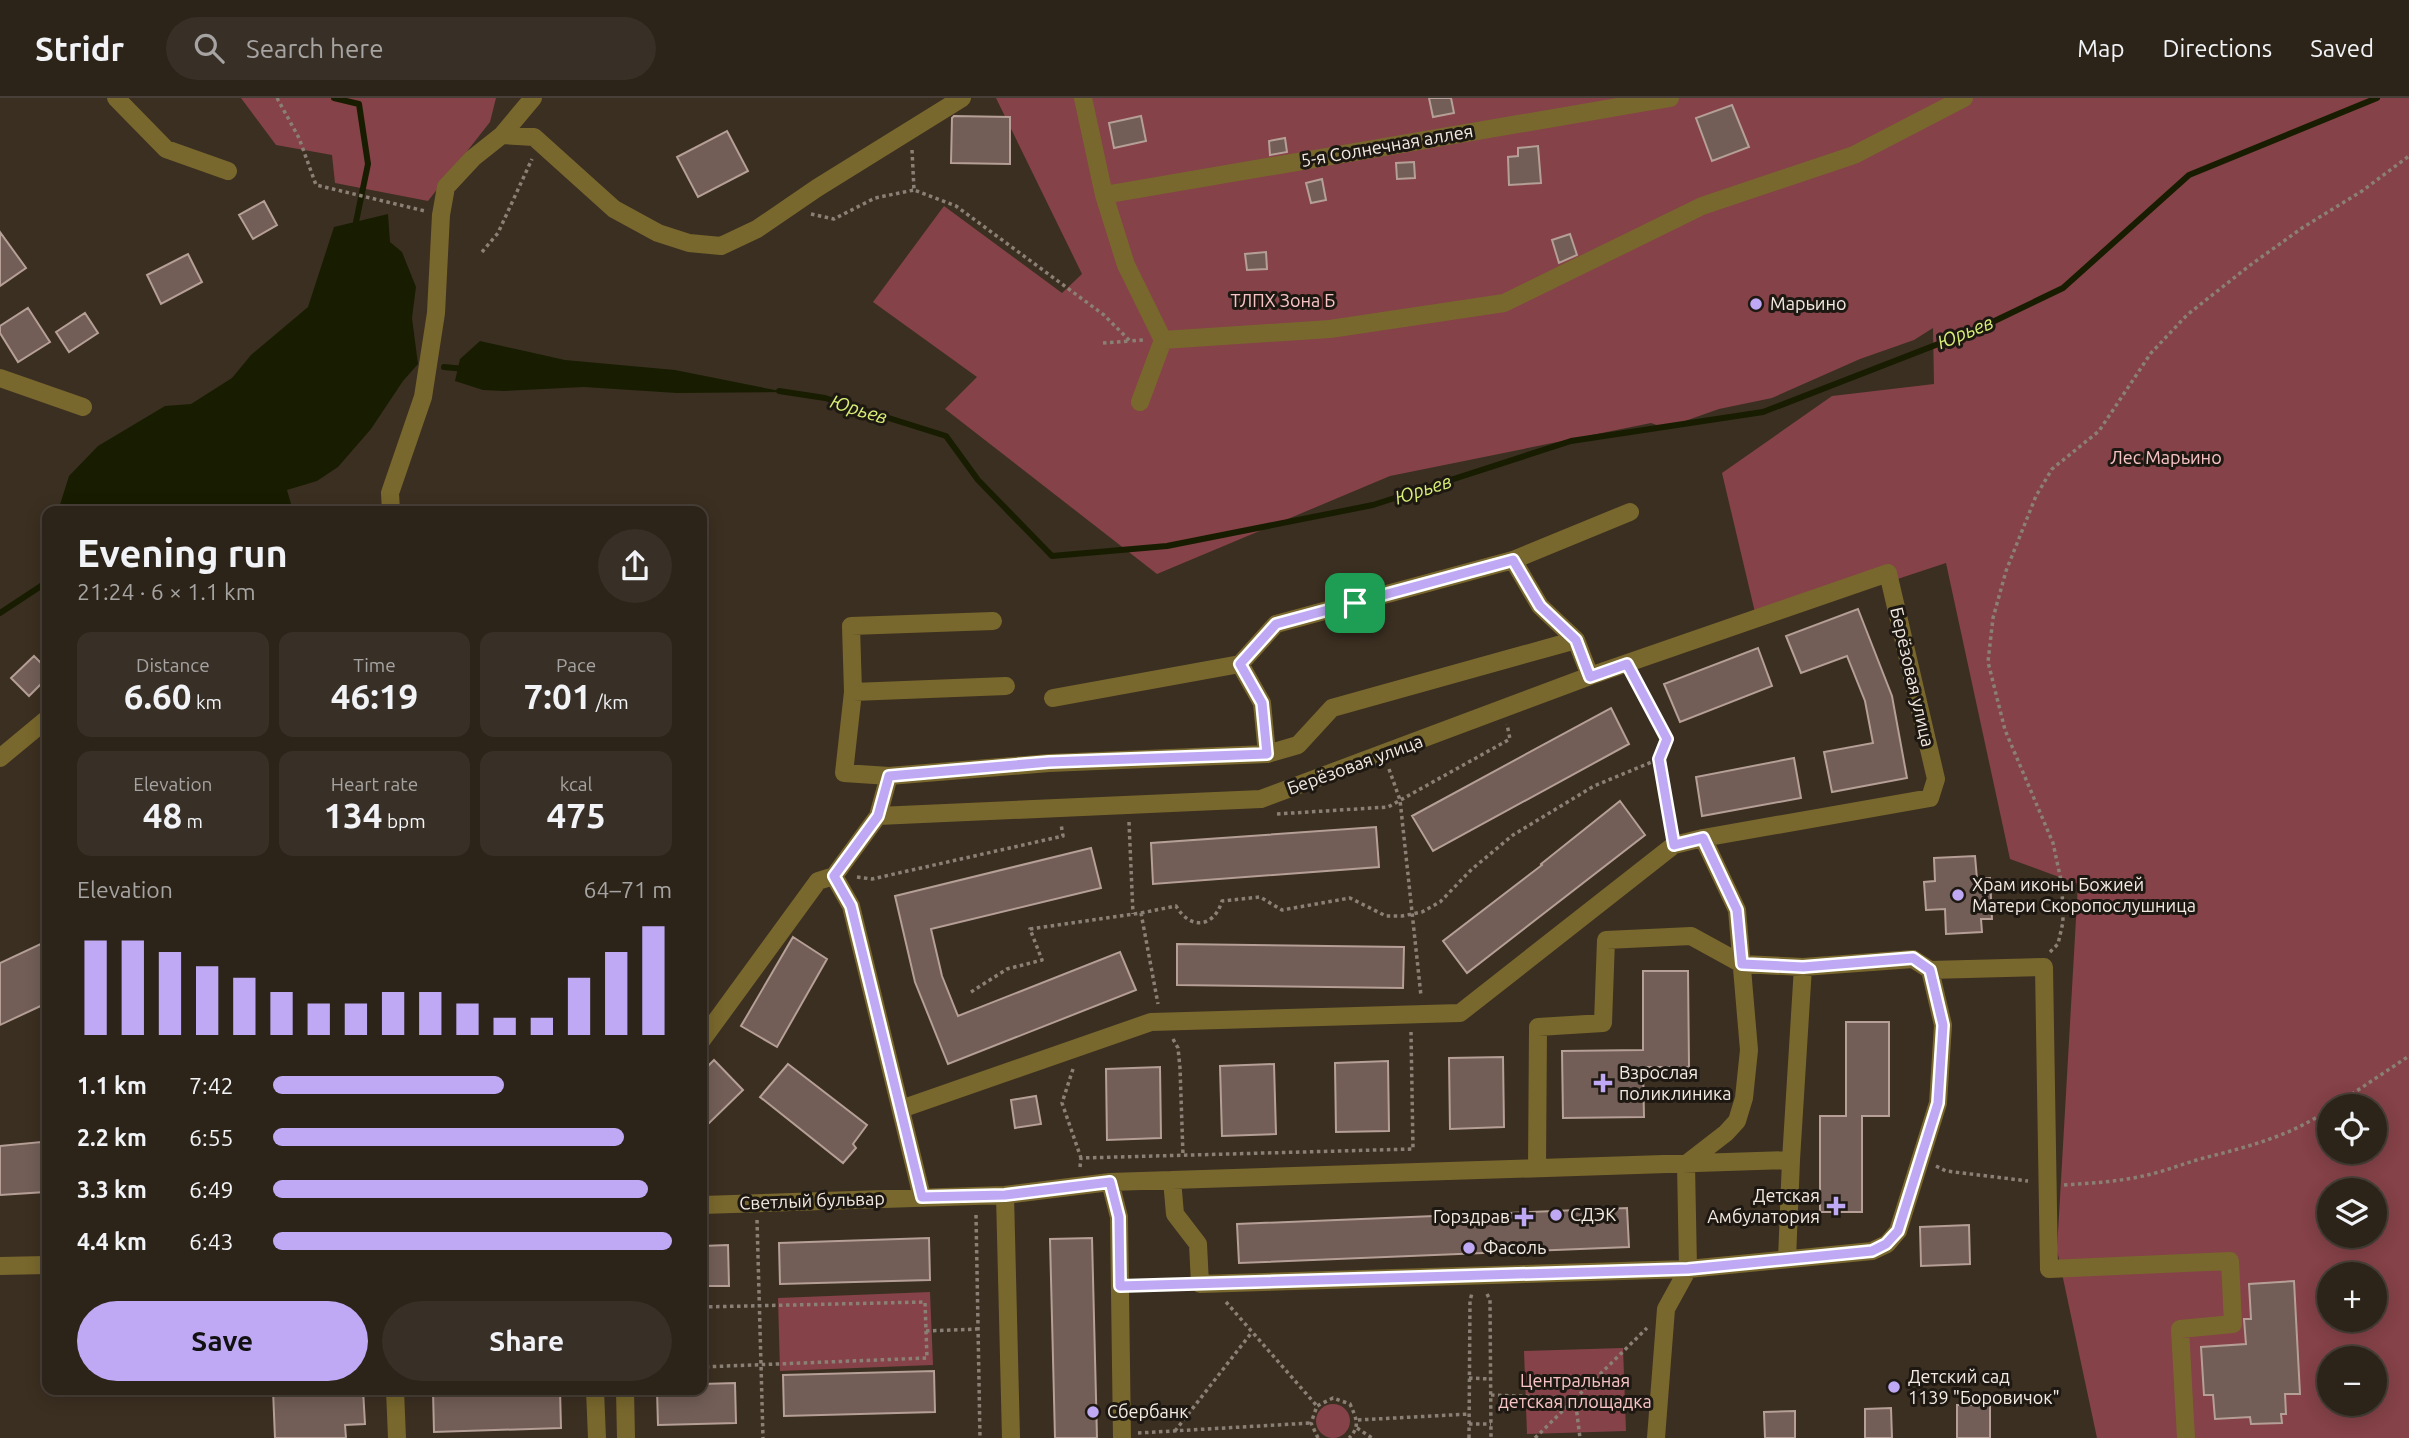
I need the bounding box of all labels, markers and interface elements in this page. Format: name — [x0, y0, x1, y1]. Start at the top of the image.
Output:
search box — [166, 17, 656, 80]
icon: search — [190, 29, 228, 67]
text: Stridr — [35, 30, 124, 67]
text: Search here — [246, 34, 383, 63]
text: Map — [2077, 35, 2124, 62]
text: Directions — [2162, 35, 2272, 62]
text: Saved — [2310, 35, 2374, 62]
street label: 5-я Солнечная аллея — [1299, 120, 1475, 170]
park label: ТЛПХ Зона Б — [1231, 290, 1335, 310]
place label: Марьино — [1770, 293, 1846, 313]
marker: Марьино — [1748, 296, 1764, 312]
water label: Юрьев — [1934, 311, 1996, 353]
water label: Юрьев — [828, 390, 890, 428]
park label: Лес Марьино — [2110, 447, 2222, 467]
water label: Юрьев — [1392, 469, 1454, 509]
button: share — [598, 529, 672, 603]
text: Evening run — [77, 532, 288, 574]
pin — [1325, 573, 1385, 633]
text: 21:24 · 6 × 1.1 km — [77, 579, 256, 604]
icon: arrive — [1336, 584, 1374, 622]
street label: Берёзовая улица — [1887, 605, 1939, 749]
text: Distance — [136, 654, 210, 676]
text: Time — [353, 654, 396, 676]
text: Pace — [556, 654, 596, 676]
text: 6.60 — [124, 676, 192, 716]
text: 46:19 — [331, 676, 418, 716]
text: 7:01 — [524, 676, 591, 716]
text: km — [192, 691, 222, 713]
text: /km — [591, 691, 629, 713]
street label: Берёзовая улица — [1284, 730, 1425, 798]
text: Elevation — [133, 773, 212, 795]
text: Heart rate — [331, 773, 418, 795]
text: kcal — [560, 773, 593, 795]
text: 48 — [143, 795, 182, 835]
text: 134 — [323, 795, 383, 835]
text: 475 — [547, 795, 606, 835]
text: m — [182, 810, 203, 832]
text: bpm — [383, 810, 426, 832]
place label: Храм иконы Божией Матери Скоропослушница — [1972, 874, 2196, 915]
text: Elevation — [77, 877, 173, 902]
text: 64–71 m — [584, 877, 672, 902]
marker: Храм иконы Божией Матери Скоропослушница — [1950, 887, 1966, 903]
place label: Взрослая поликлиника — [1619, 1062, 1732, 1103]
text: 1.1 km — [77, 1073, 147, 1098]
text: 7:42 — [189, 1073, 234, 1098]
marker: Взрослая поликлиника — [1593, 1073, 1613, 1093]
map controls — [2317, 1094, 2387, 1416]
button: locate — [2317, 1094, 2387, 1164]
text: 2.2 km — [77, 1125, 147, 1150]
text: 6:55 — [189, 1125, 234, 1150]
text: 3.3 km — [77, 1177, 147, 1202]
text: 6:49 — [189, 1177, 234, 1202]
button: layers — [2317, 1178, 2387, 1248]
place label: Детская Амбулатория — [1707, 1185, 1820, 1226]
street label: Светлый бульвар — [739, 1187, 885, 1213]
marker: Детская Амбулатория — [1826, 1196, 1846, 1216]
place label: СДЭК — [1570, 1204, 1616, 1224]
place label: Горздрав — [1433, 1206, 1510, 1226]
marker: СДЭК — [1548, 1207, 1564, 1223]
marker: Горздрав — [1516, 1209, 1532, 1225]
text: 4.4 km — [77, 1229, 147, 1254]
text: 6:43 — [189, 1229, 234, 1254]
place label: Фасоль — [1483, 1237, 1546, 1257]
marker: Фасоль — [1461, 1240, 1477, 1256]
button: + — [2317, 1262, 2387, 1332]
button: Save — [77, 1301, 368, 1381]
button: Share — [382, 1301, 672, 1381]
button: − — [2317, 1346, 2387, 1416]
place label: Детский сад 1139 "Боровичок" — [1908, 1366, 2060, 1407]
park label: Центральная детская площадка — [1498, 1370, 1652, 1411]
marker: Детский сад 1139 "Боровичок" — [1886, 1379, 1902, 1395]
place label: Сбербанк — [1107, 1401, 1189, 1421]
marker: Сбербанк — [1085, 1404, 1101, 1420]

